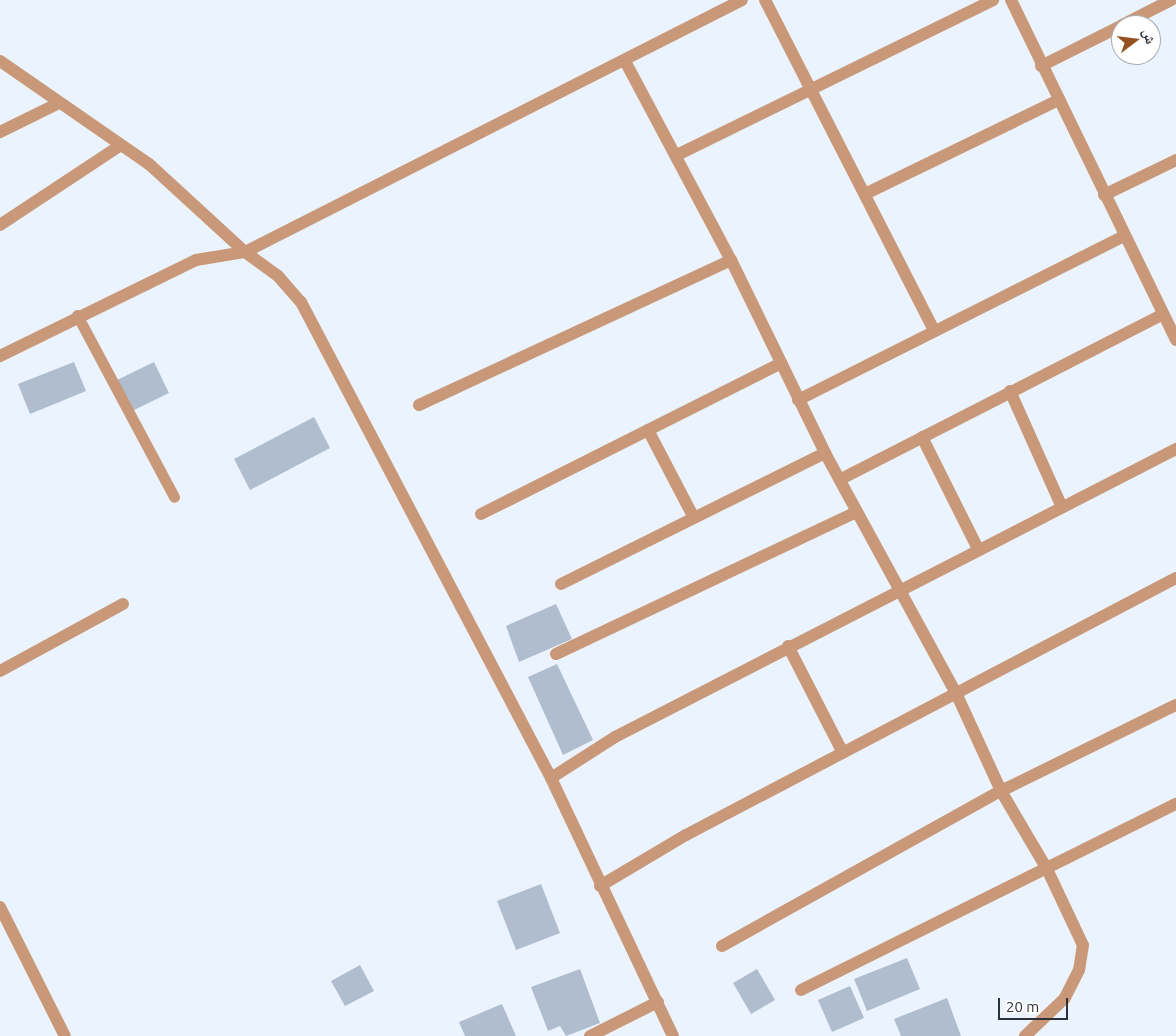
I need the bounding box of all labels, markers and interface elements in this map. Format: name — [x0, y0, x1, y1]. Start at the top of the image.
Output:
north arrow — [1111, 15, 1161, 65]
text: ش — [1140, 27, 1159, 46]
scale bar — [1001, 988, 1071, 1020]
text: 20 m — [1006, 998, 1039, 1015]

